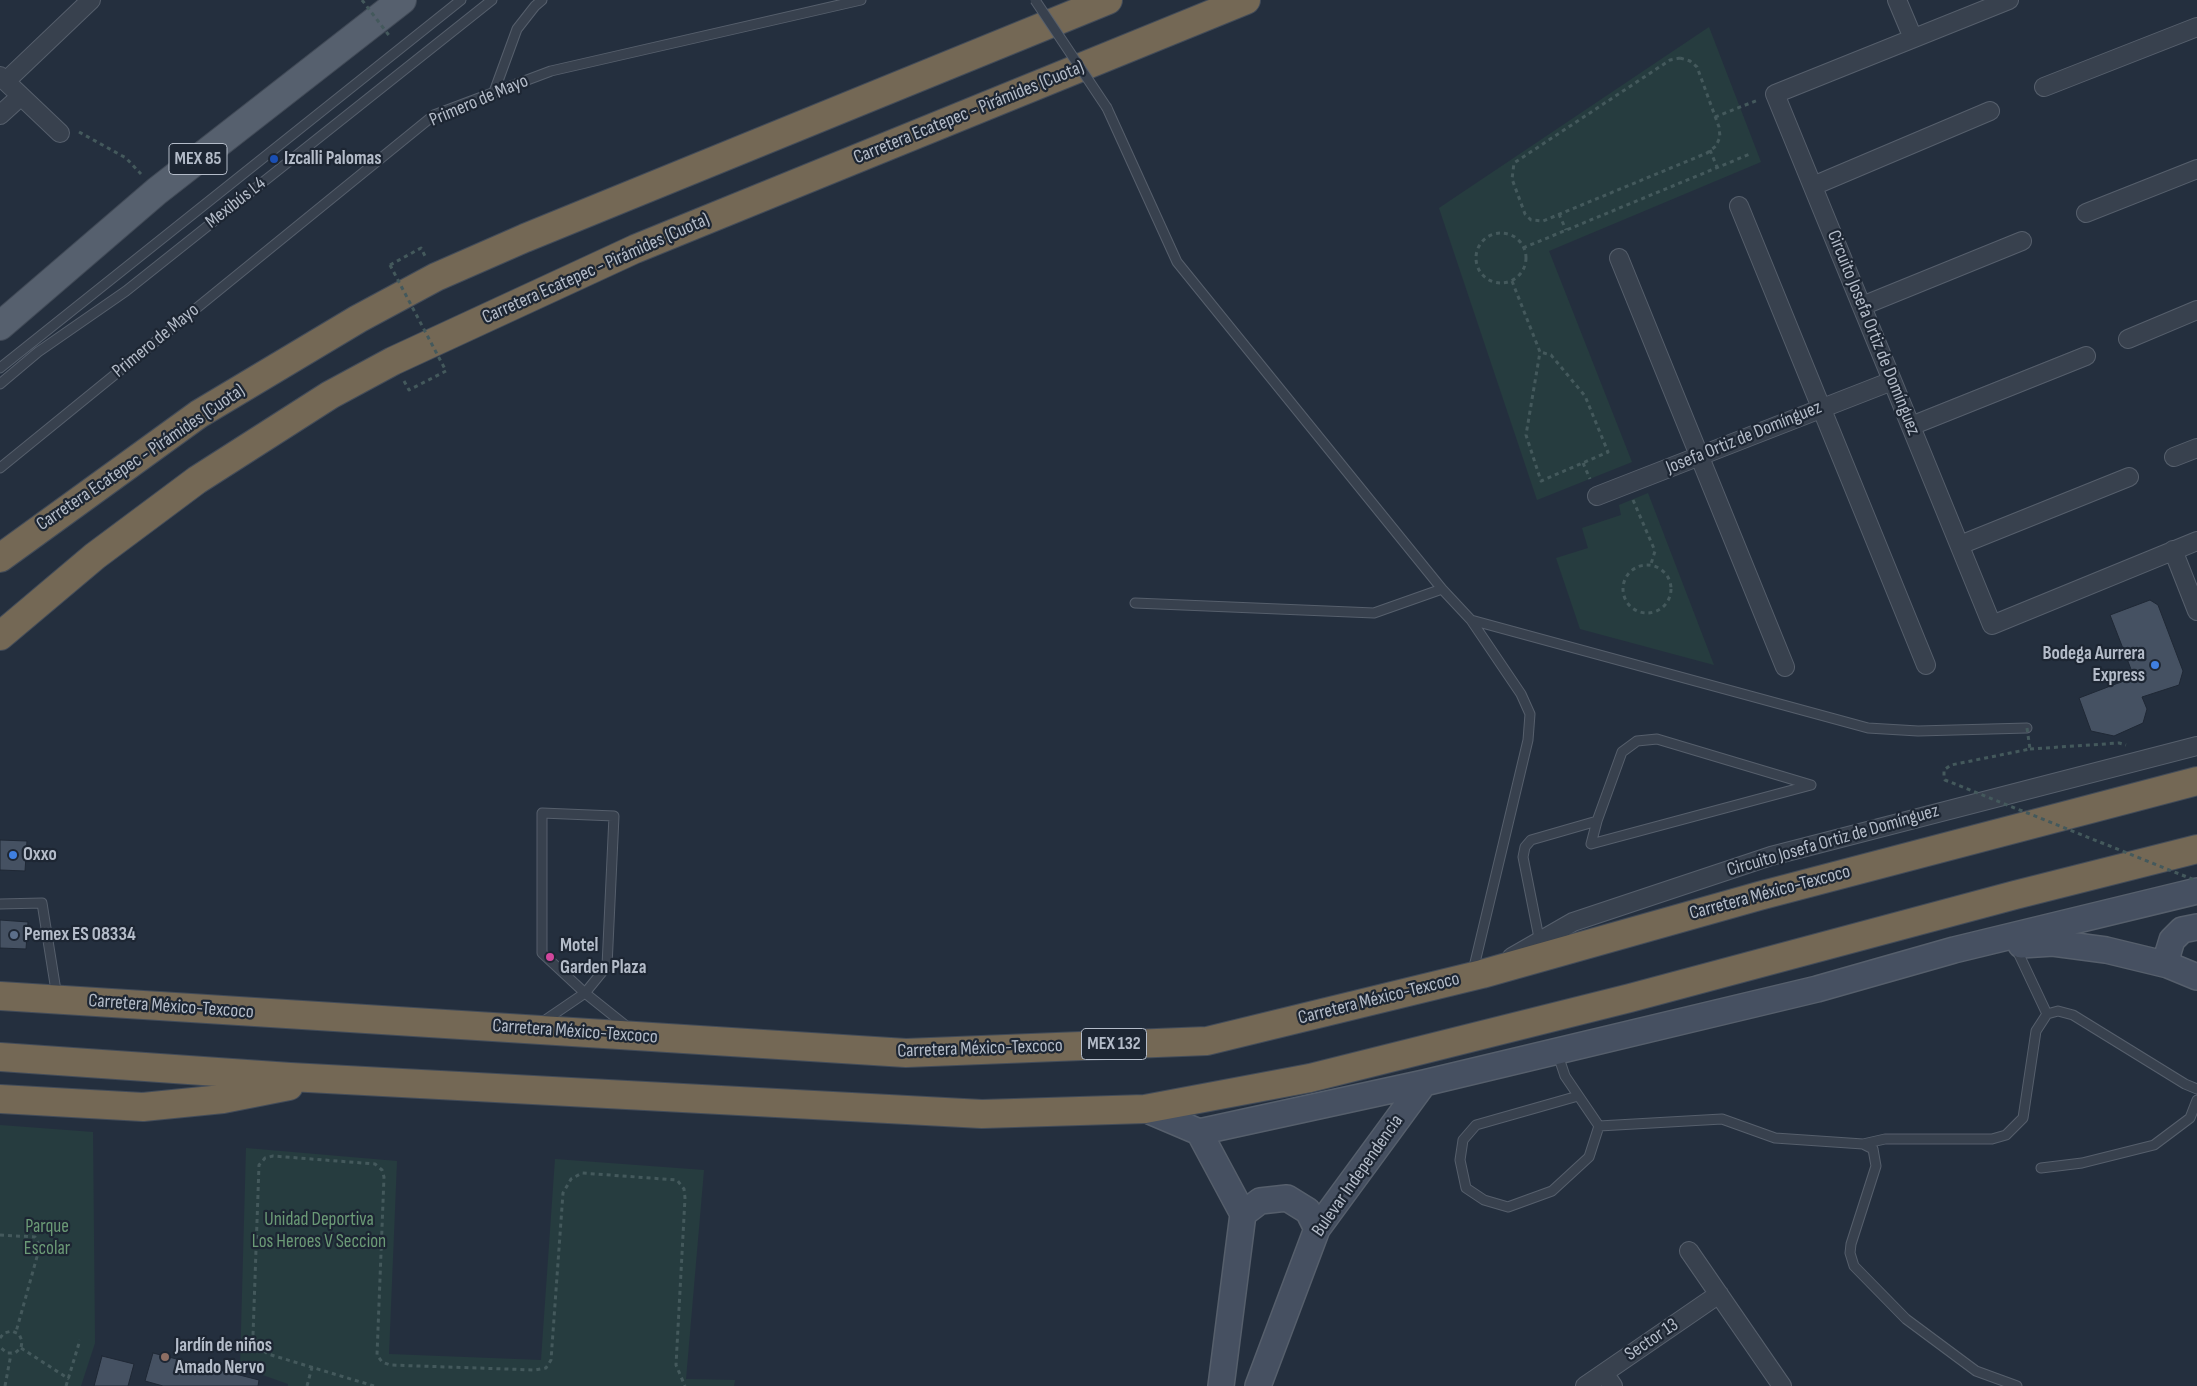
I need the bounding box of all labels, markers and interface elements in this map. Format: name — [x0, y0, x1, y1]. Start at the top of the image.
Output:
street label: Carretera Ecatepec - Pirámides (Cuota) — [851, 56, 1087, 170]
street label: Primero de Mayo — [426, 70, 532, 132]
road number: MEX 85 — [169, 144, 227, 174]
place label: Izcalli Palomas — [284, 148, 382, 170]
marker: Izcalli Palomas — [268, 153, 280, 165]
street label: Mexibús L4 — [201, 172, 271, 234]
street label: Carretera Ecatepec - Pirámides (Cuota) — [479, 208, 713, 330]
street label: Circuito Josefa Ortiz de Domínguez — [1821, 227, 1925, 439]
street label: Primero de Mayo — [108, 299, 204, 383]
street label: Carretera Ecatepec - Pirámides (Cuota) — [33, 380, 249, 536]
street label: Josefa Ortiz de Domínguez — [1663, 396, 1825, 480]
place label: Bodega Aurrera Express — [2042, 643, 2145, 687]
marker: Bodega Aurrera Express — [2149, 659, 2161, 671]
street label: Circuito Josefa Ortiz de Domínguez — [1724, 800, 1942, 882]
place label: Oxxo — [23, 844, 57, 866]
marker: Oxxo — [7, 849, 19, 861]
street label: Carretera México-Texcoco — [1687, 861, 1853, 925]
place label: Pemex ES 08334 — [24, 924, 136, 946]
marker: Pemex ES 08334 — [8, 929, 20, 941]
place label: Motel Garden Plaza — [560, 935, 646, 979]
marker: Motel Garden Plaza — [544, 951, 556, 963]
street label: Carretera México-Texcoco — [1296, 968, 1462, 1030]
street label: Carretera México-Texcoco — [88, 990, 254, 1024]
street label: Carretera México-Texcoco — [492, 1015, 658, 1049]
road number: MEX 132 — [1082, 1028, 1146, 1060]
street label: Carretera México-Texcoco — [897, 1035, 1063, 1063]
street label: Bulevar Independencia — [1307, 1111, 1409, 1241]
park label: Unidad Deportiva Los Heroes V Seccion — [252, 1209, 386, 1253]
park label: Parque Escolar — [24, 1216, 70, 1260]
street label: Sector 13 — [1621, 1314, 1683, 1366]
place label: Jardín de niños Amado Nervo — [175, 1335, 272, 1379]
marker: Jardín de niños Amado Nervo — [159, 1351, 171, 1363]

